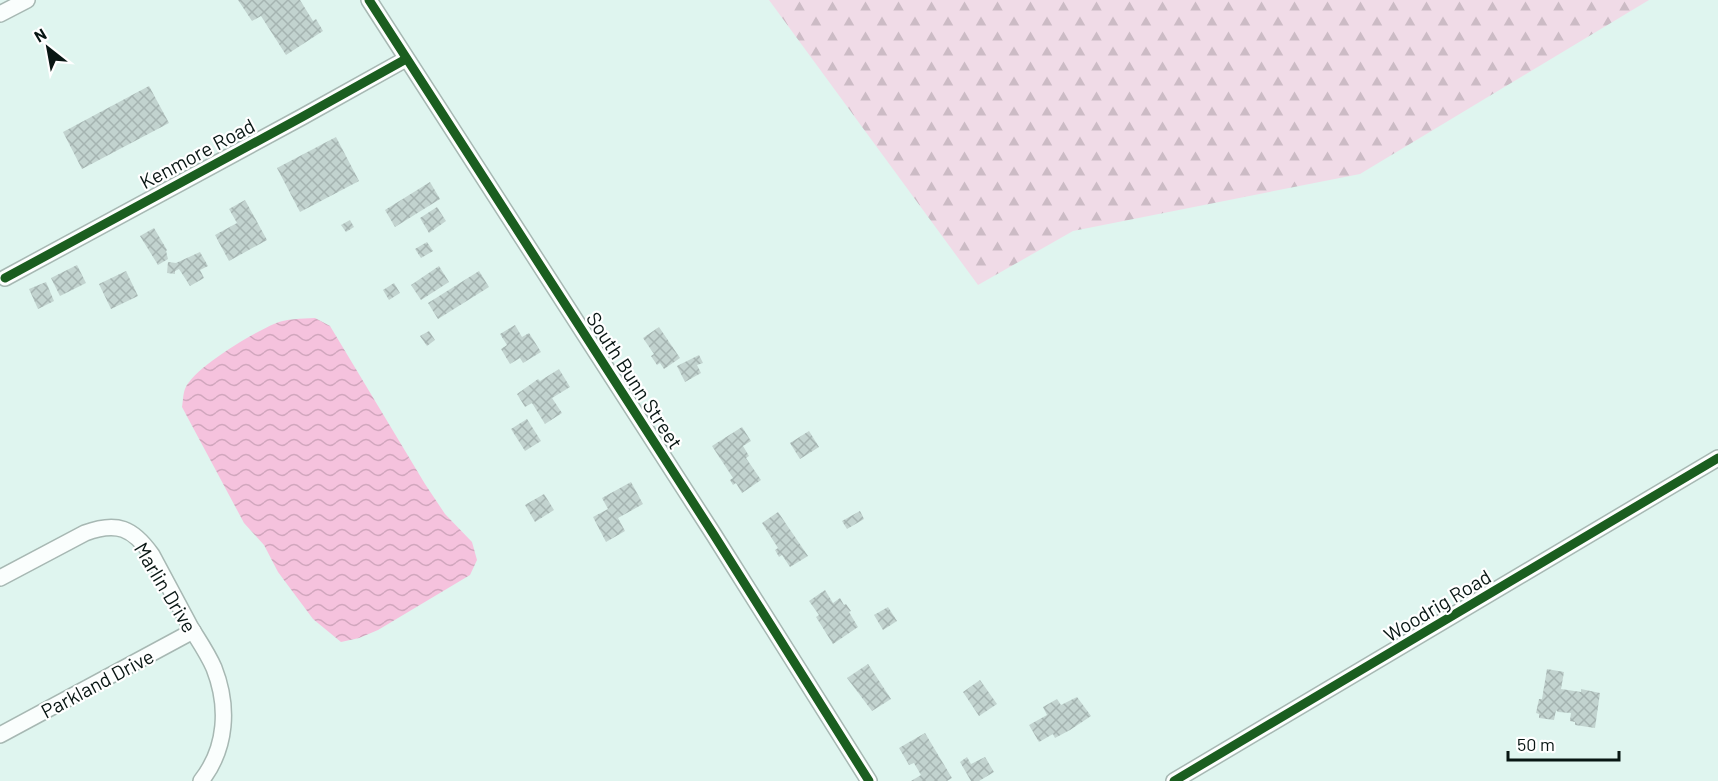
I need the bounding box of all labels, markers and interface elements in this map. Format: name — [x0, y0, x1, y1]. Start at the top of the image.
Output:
north arrow — [18, 18, 78, 78]
text: N — [31, 24, 49, 46]
street label: Kenmore Road — [135, 113, 259, 193]
street label: South Bunn Street — [582, 307, 688, 453]
street label: Marlin Drive — [130, 538, 202, 636]
street label: Woodrig Road — [1379, 564, 1495, 646]
street label: Parkland Drive — [37, 643, 157, 723]
scale bar — [1508, 724, 1619, 762]
text: 50 m — [1517, 733, 1555, 755]

